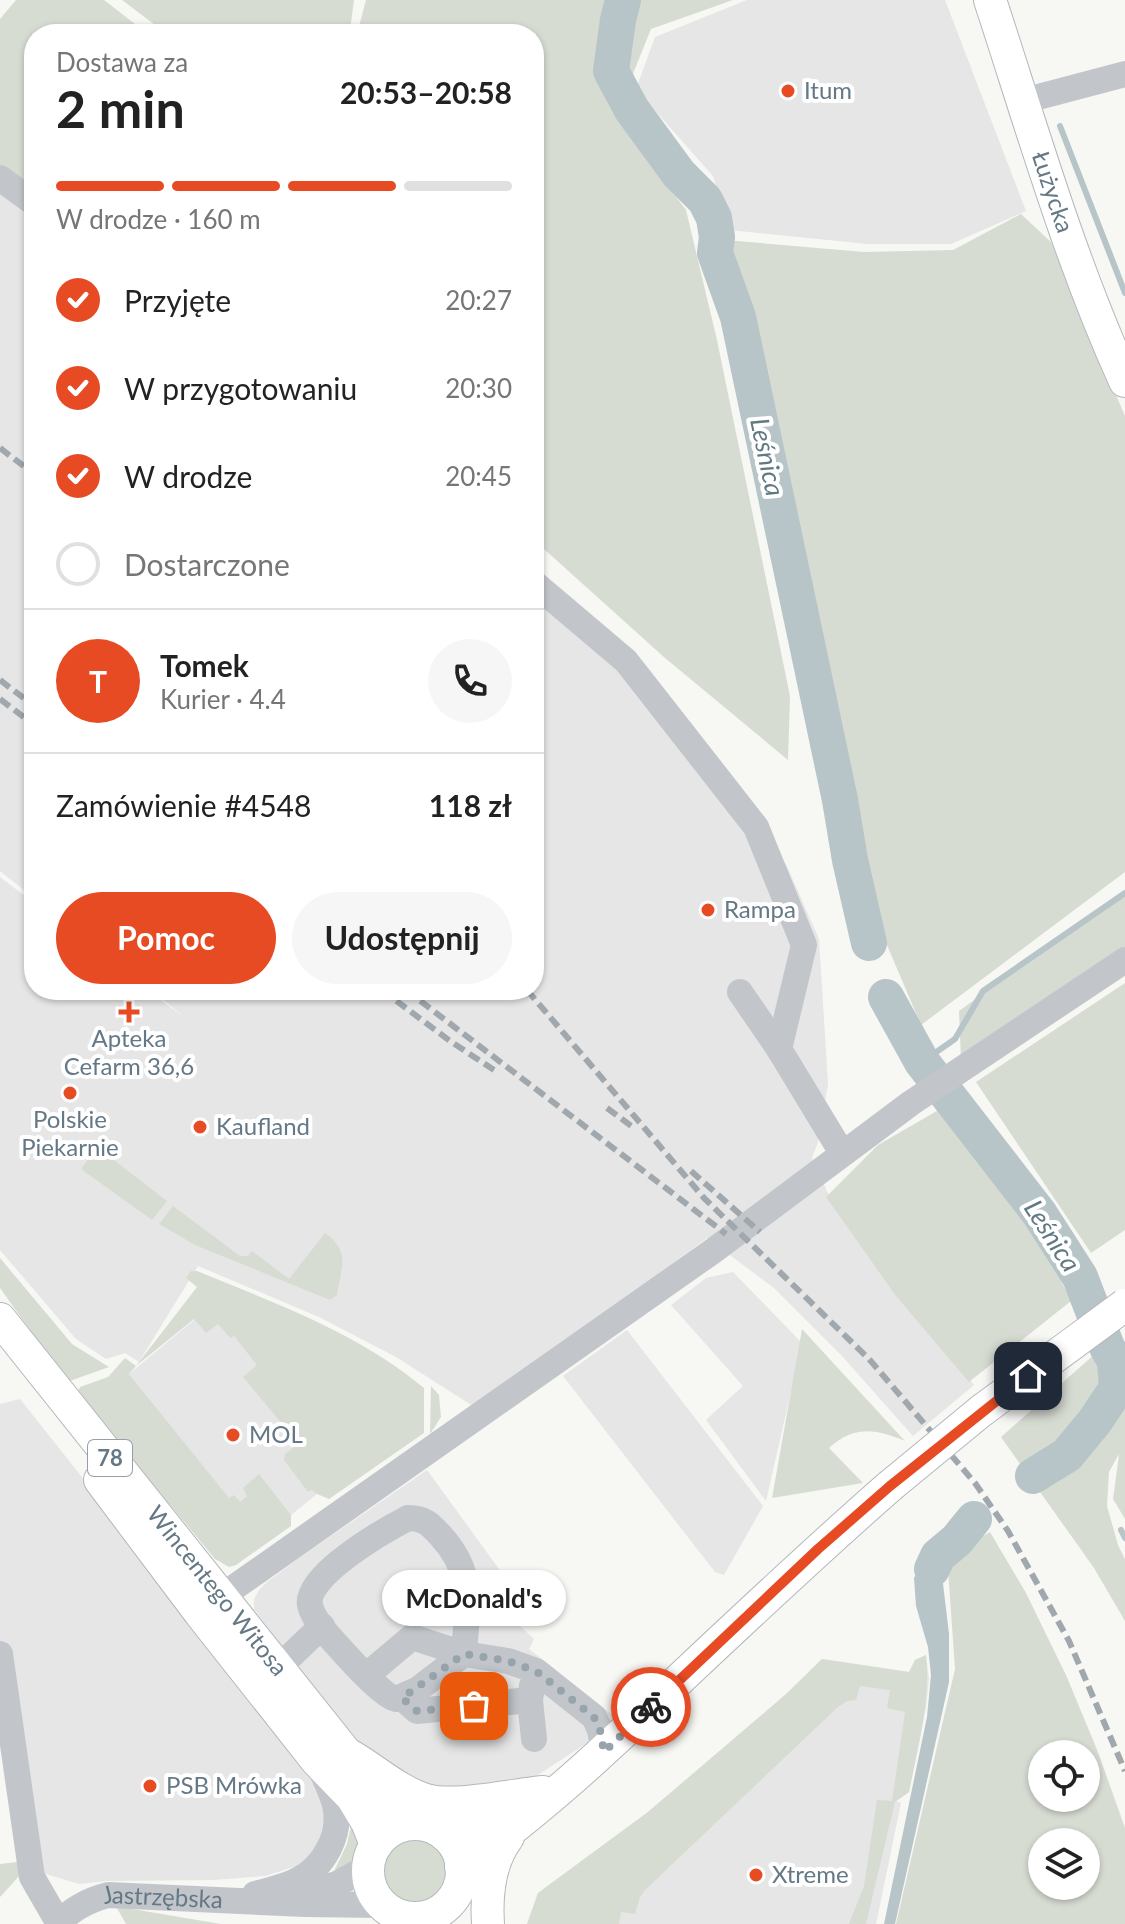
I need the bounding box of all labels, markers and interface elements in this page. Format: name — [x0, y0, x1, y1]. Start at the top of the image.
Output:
text: Dostawa za — [56, 46, 188, 78]
text: 20:53–20:58 — [340, 74, 512, 110]
place label: Itum — [804, 75, 852, 104]
text: 2 min — [56, 77, 185, 139]
marker: Itum — [779, 82, 797, 100]
street label: Łużycka — [1027, 147, 1081, 236]
text: W drodze · 160 m — [56, 203, 261, 235]
icon: check — [56, 278, 100, 322]
text: Przyjęte — [124, 282, 231, 318]
text: 20:27 — [445, 284, 512, 316]
icon: check — [56, 366, 100, 410]
text: W przygotowaniu — [124, 370, 357, 406]
text: 20:30 — [445, 372, 512, 404]
water label: Leśnica — [744, 415, 792, 499]
icon: check — [56, 454, 100, 498]
text: W drodze — [124, 458, 252, 494]
text: 20:45 — [445, 460, 512, 492]
text: Dostarczone — [124, 546, 290, 582]
button: phone — [428, 639, 512, 723]
text: Tomek — [160, 647, 249, 683]
text: T — [89, 663, 107, 699]
text: Kurier · 4.4 — [160, 683, 286, 715]
text: Zamówienie #4548 — [56, 787, 311, 823]
text: 118 zł — [429, 787, 512, 823]
button: Pomoc — [56, 892, 276, 984]
button: Udostępnij — [292, 892, 512, 984]
place label: Rampa — [724, 894, 796, 923]
marker: Rampa — [699, 901, 717, 919]
marker: Apteka Cefarm 36,6 — [120, 1003, 138, 1021]
place label: Apteka Cefarm 36,6 — [64, 1023, 194, 1080]
marker: Polskie Piekarnie — [61, 1084, 79, 1102]
place label: Polskie Piekarnie — [21, 1104, 119, 1161]
place label: Kaufland — [216, 1111, 310, 1140]
marker: Kaufland — [191, 1118, 209, 1136]
water label: Leśnica — [1018, 1194, 1088, 1277]
pin — [994, 1342, 1062, 1410]
icon: home — [1006, 1354, 1050, 1398]
place label: MOL — [249, 1419, 303, 1448]
marker: MOL — [224, 1426, 242, 1444]
road number: 78 — [88, 1440, 132, 1476]
street label: Wincentego Witosa — [142, 1499, 295, 1681]
callout: McDonald's — [382, 1570, 566, 1626]
text: McDonald's — [406, 1582, 542, 1614]
courier — [611, 1667, 691, 1747]
pin — [440, 1672, 508, 1740]
icon: bag — [452, 1684, 496, 1728]
icon: bike — [629, 1685, 673, 1729]
map controls — [1028, 1740, 1100, 1900]
button: locate — [1028, 1740, 1100, 1812]
place label: PSB Mrówka — [166, 1770, 302, 1799]
marker: PSB Mrówka — [141, 1777, 159, 1795]
button: layers — [1028, 1828, 1100, 1900]
place label: Xtreme — [772, 1859, 849, 1888]
marker: Xtreme — [747, 1866, 765, 1884]
street label: Jastrzębska — [98, 1879, 224, 1913]

